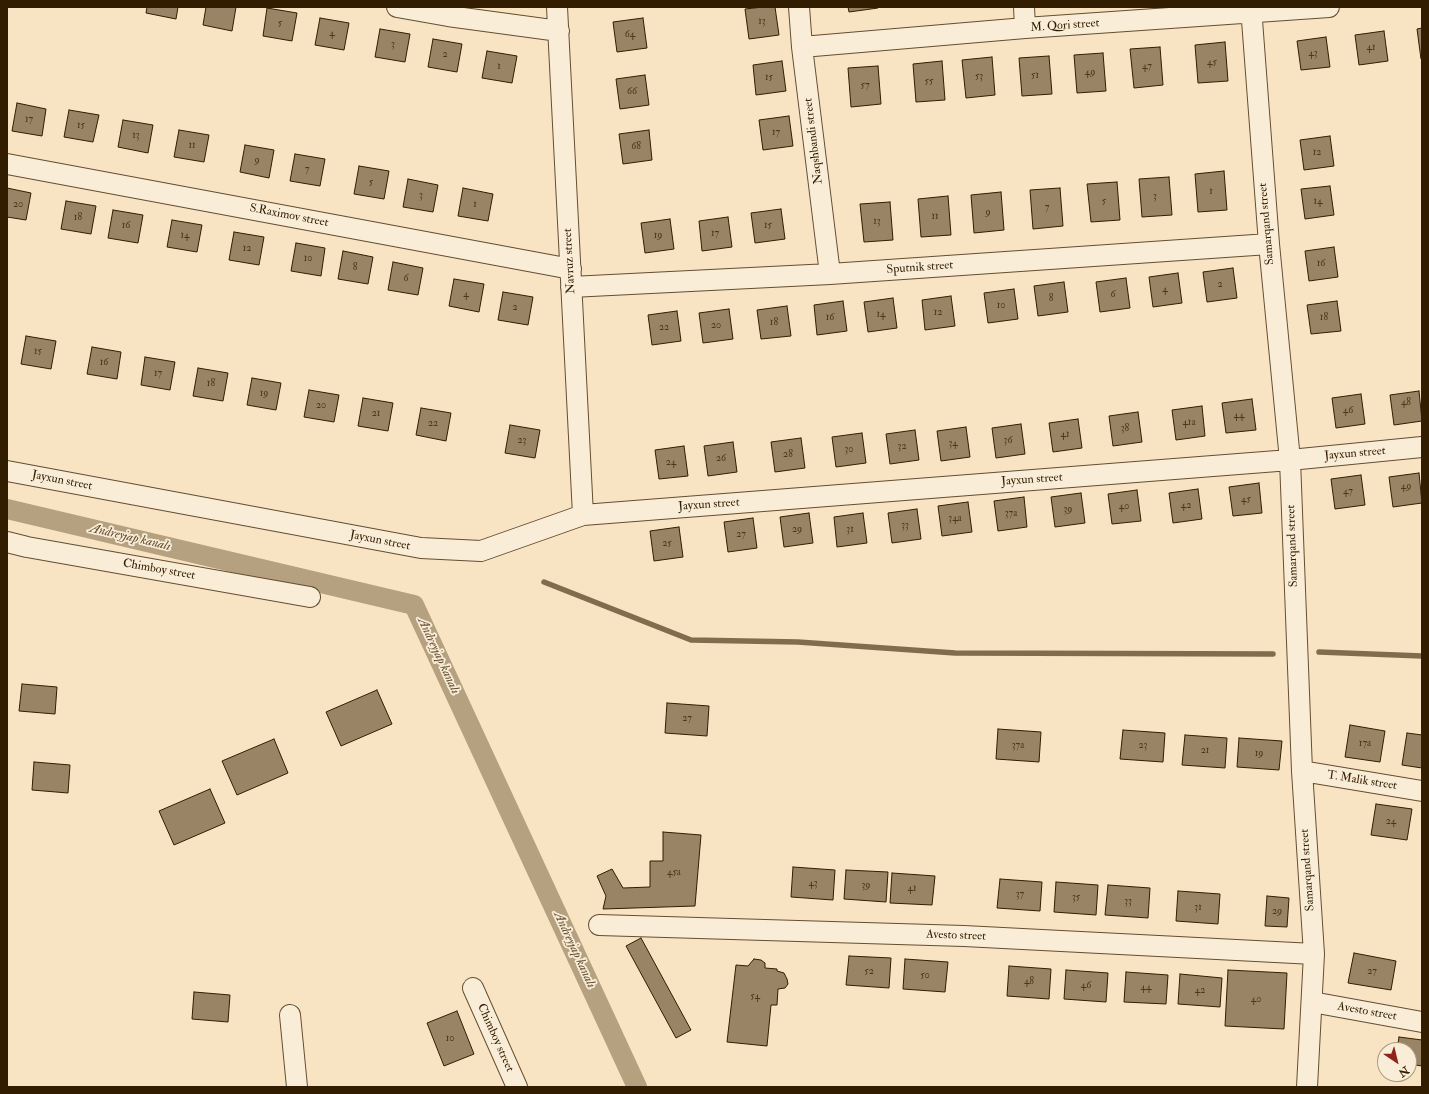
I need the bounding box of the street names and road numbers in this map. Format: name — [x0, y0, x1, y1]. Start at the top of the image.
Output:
street label: M. Qori street — [1030, 16, 1100, 36]
street label: Naqshbandi street — [802, 97, 826, 185]
street label: Samarqand street — [1256, 182, 1278, 266]
street label: S.Raximov street — [248, 201, 330, 231]
street label: Navruz street — [561, 228, 579, 294]
street label: Sputnik street — [886, 258, 954, 278]
street label: Jayxun street — [1324, 444, 1386, 464]
street label: Jayxun street — [31, 468, 93, 494]
street label: Jayxun street — [1001, 471, 1063, 489]
street label: Jayxun street — [678, 496, 740, 514]
street label: Samarqand street — [1284, 505, 1302, 587]
street label: Jayxun street — [349, 528, 411, 554]
street label: Chimboy street — [122, 557, 196, 583]
street label: T. Malik street — [1326, 768, 1398, 794]
street label: Samarqand street — [1298, 828, 1318, 912]
street label: Avesto street — [926, 928, 986, 944]
street label: Avesto street — [1336, 1000, 1398, 1024]
street label: Chimboy street — [474, 1002, 516, 1074]

